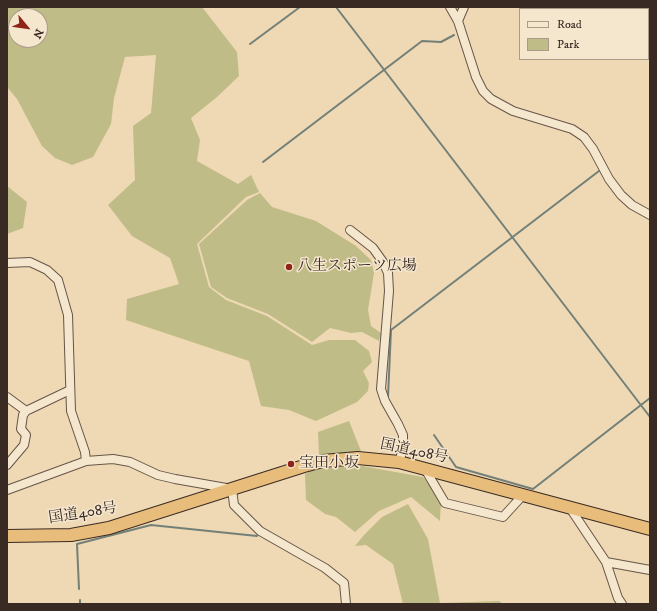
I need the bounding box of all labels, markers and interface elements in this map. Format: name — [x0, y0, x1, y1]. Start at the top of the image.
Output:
north arrow — [8, 8, 48, 48]
legend — [519, 8, 649, 60]
text: Road — [557, 17, 582, 32]
text: N — [29, 26, 46, 41]
text: Park — [557, 37, 579, 52]
place label: 八生スポーツ広場 — [297, 258, 417, 276]
marker: 八生スポーツ広場 — [284, 262, 294, 272]
street label: 国道408号 — [378, 436, 450, 468]
place label: 宝田小坂 — [299, 455, 359, 473]
marker: 宝田小坂 — [286, 459, 296, 469]
street label: 国道408号 — [47, 500, 119, 528]

